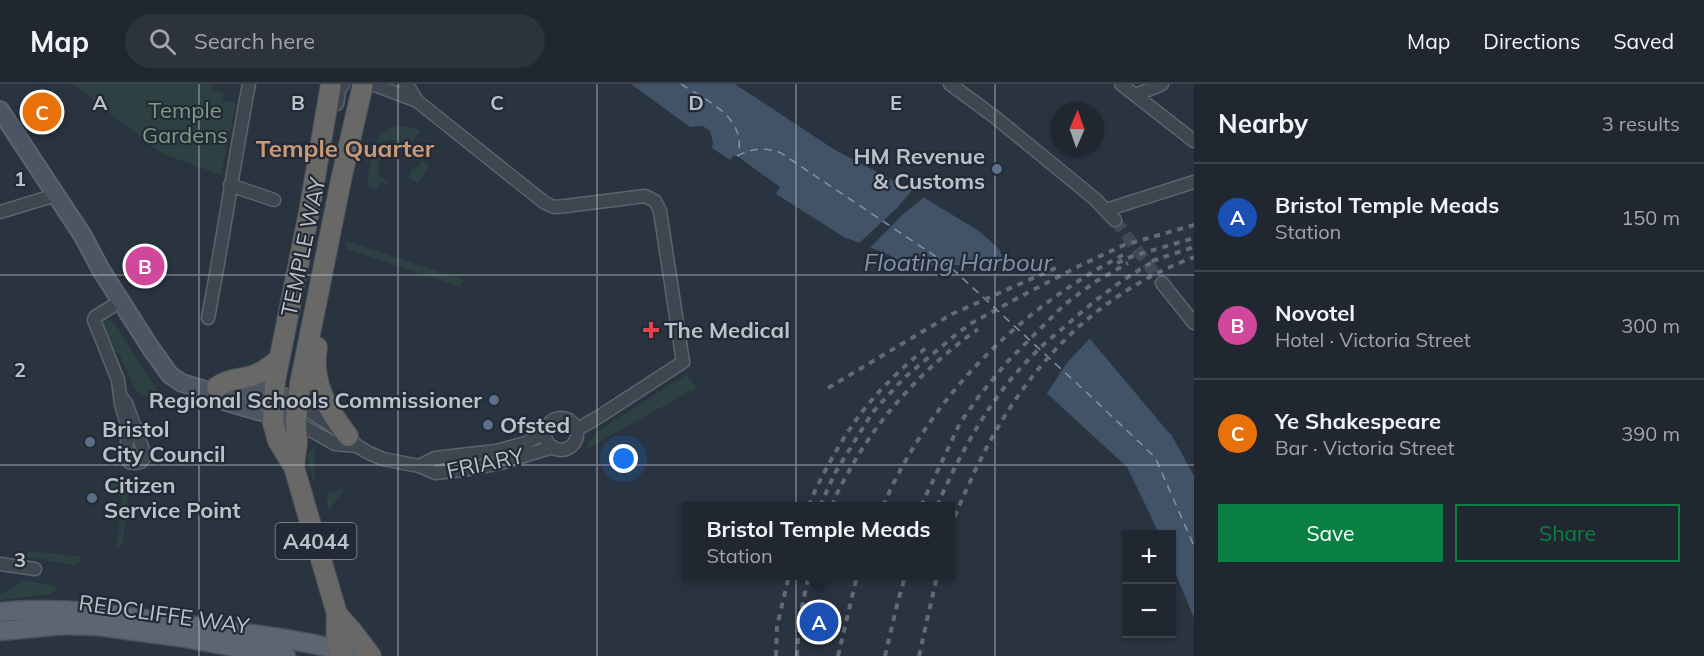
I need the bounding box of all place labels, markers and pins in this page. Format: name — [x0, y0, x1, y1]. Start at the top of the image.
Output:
pin: C — [22, 90, 62, 135]
place label: HM Revenue & Customs — [854, 142, 985, 195]
marker: HM Revenue & Customs — [990, 162, 1004, 176]
pin: B — [126, 244, 164, 288]
place label: The Medical — [664, 316, 790, 344]
marker: The Medical — [642, 321, 660, 339]
place label: Regional Schools Commissioner — [149, 386, 482, 414]
marker: Regional Schools Commissioner — [487, 393, 501, 407]
place label: Ofsted — [500, 411, 570, 439]
place label: Bristol City Council — [102, 415, 226, 468]
marker: Ofsted — [481, 418, 495, 432]
marker: Bristol City Council — [83, 435, 97, 449]
place label: Citizen Service Point — [104, 471, 241, 524]
marker: Citizen Service Point — [85, 491, 99, 505]
pin: A — [800, 600, 838, 644]

